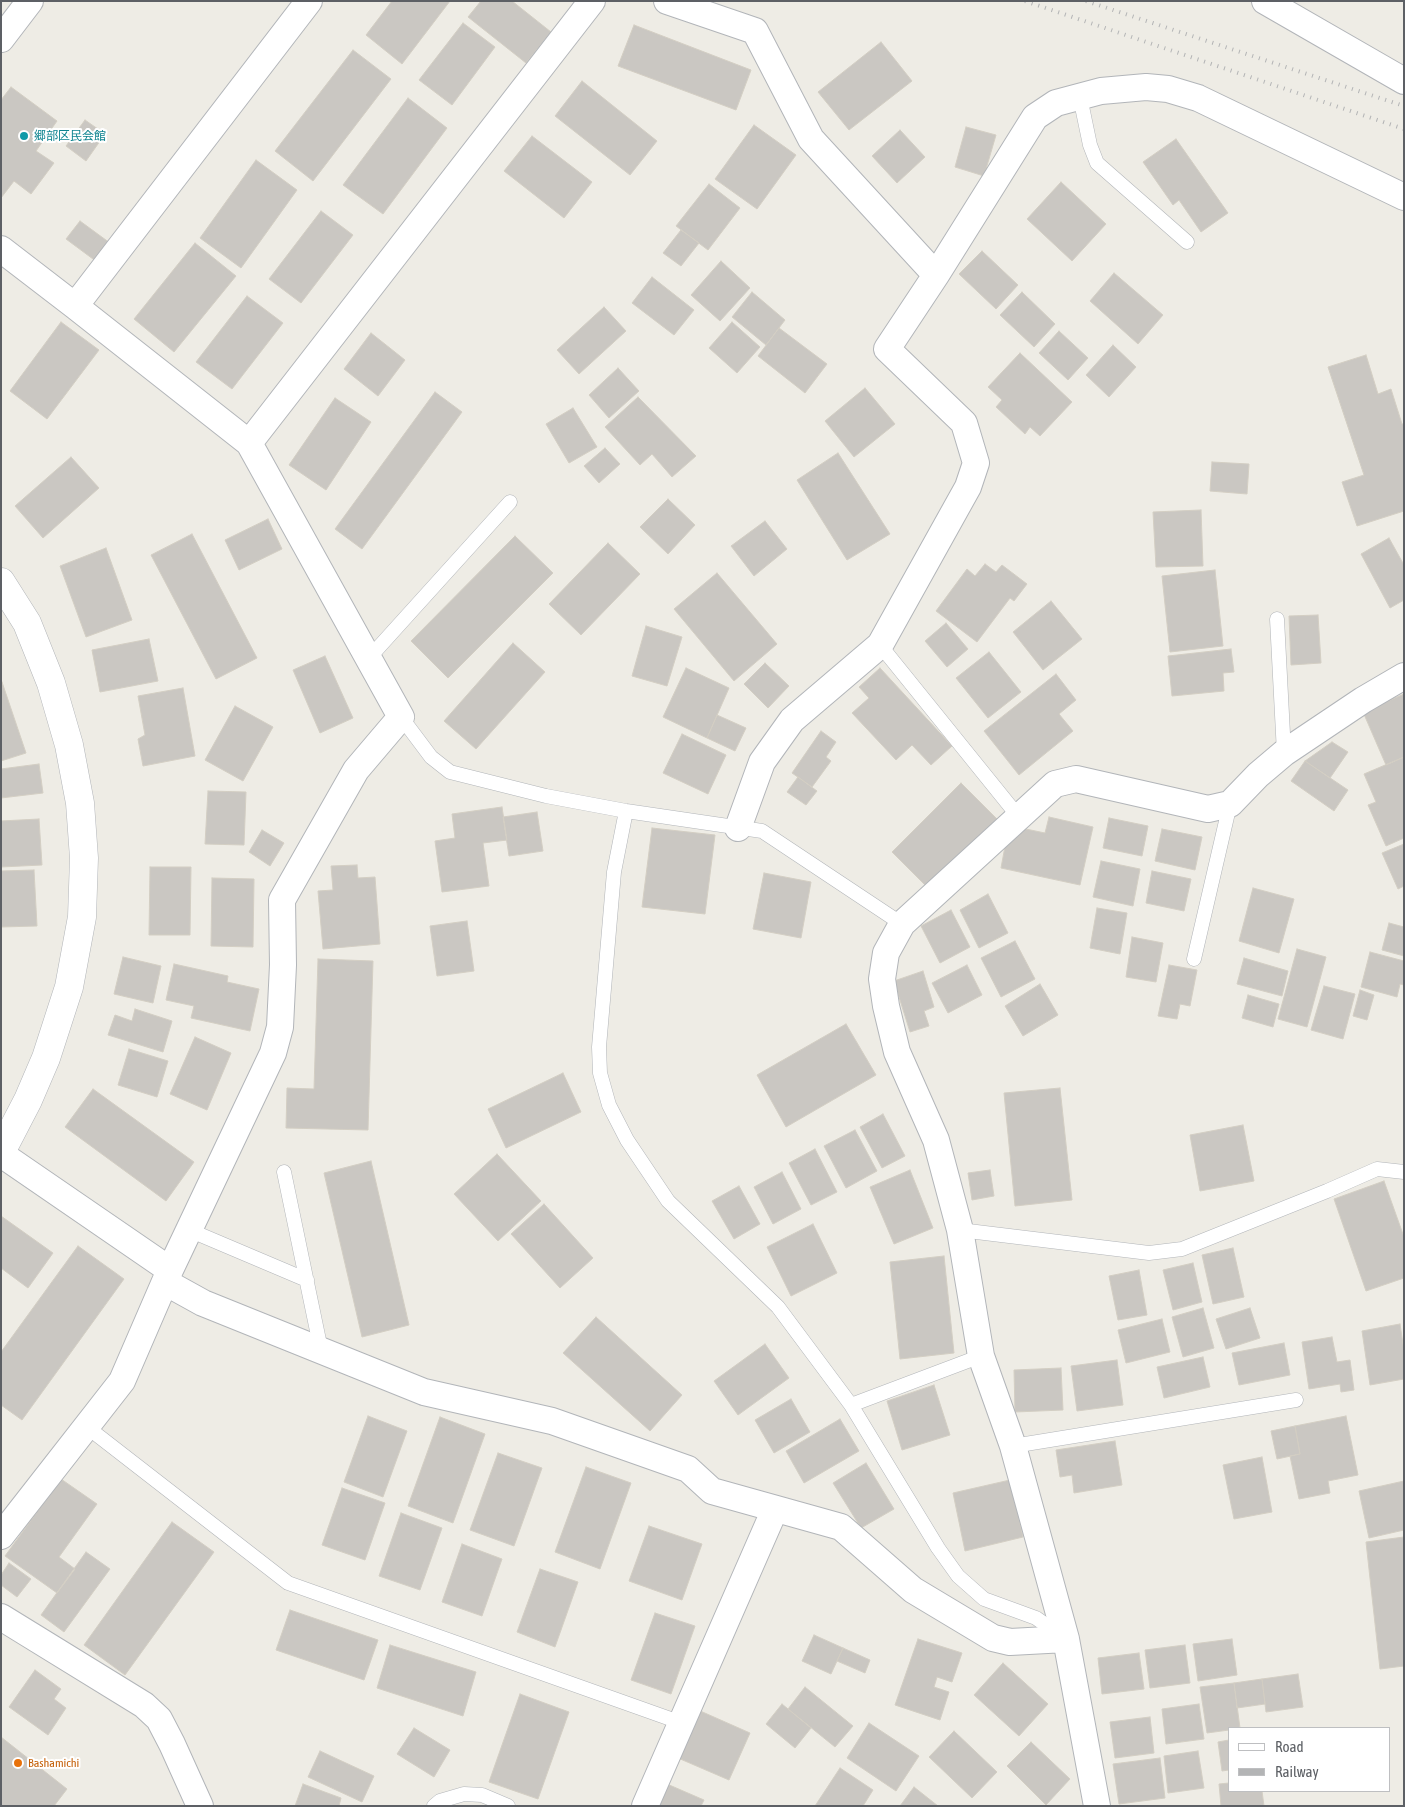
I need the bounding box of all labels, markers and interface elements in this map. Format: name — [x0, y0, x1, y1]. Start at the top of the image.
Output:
place label: 郷部区民会館 — [34, 129, 106, 143]
marker: 郷部区民会館 — [18, 130, 30, 142]
legend — [1228, 1727, 1390, 1792]
text: Road — [1275, 1738, 1304, 1755]
place label: Bashamichi — [28, 1756, 79, 1770]
marker: Bashamichi — [12, 1757, 24, 1769]
text: Railway — [1275, 1763, 1319, 1780]

